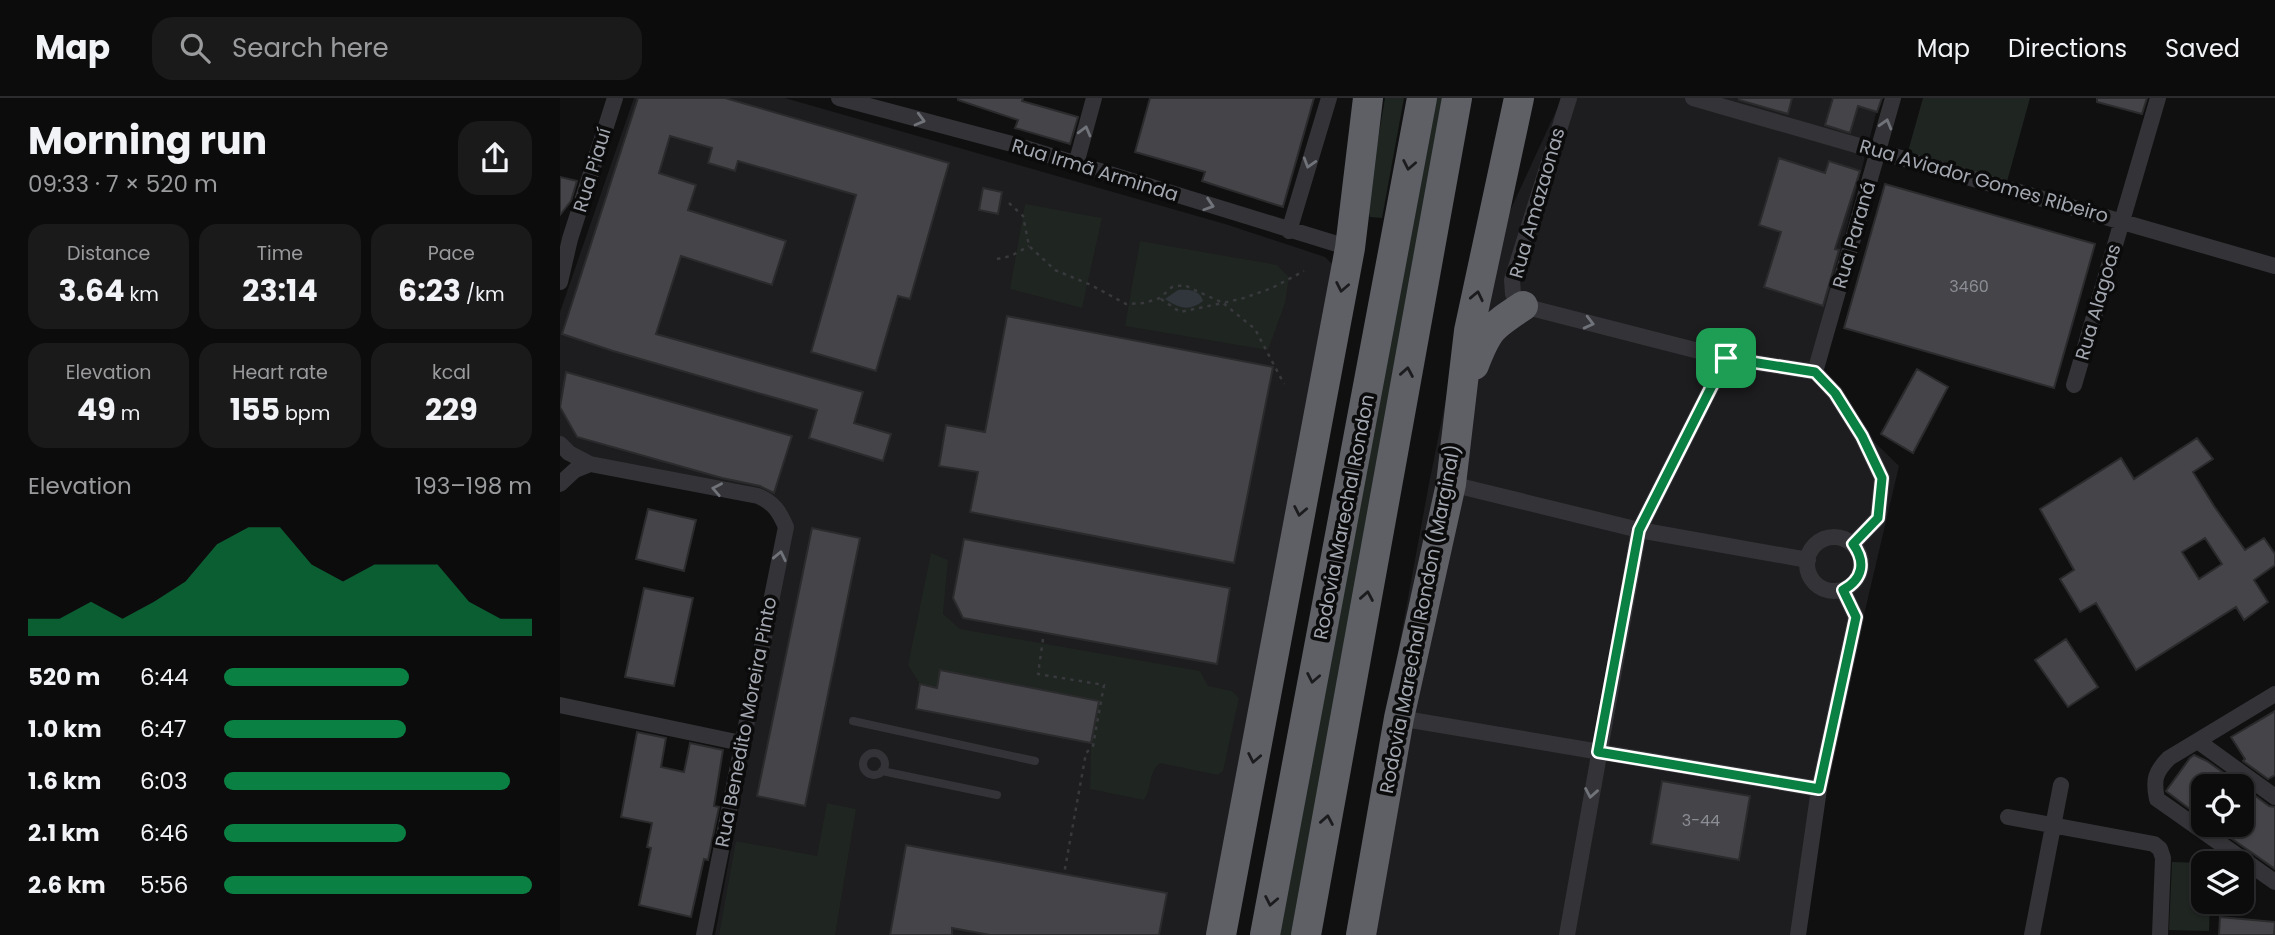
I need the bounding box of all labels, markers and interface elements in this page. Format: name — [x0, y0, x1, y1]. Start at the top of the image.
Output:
search box — [152, 17, 642, 80]
text: Map — [35, 24, 110, 71]
icon: search — [176, 29, 214, 67]
text: Search here — [232, 30, 389, 66]
text: Map — [1917, 32, 1970, 65]
text: Directions — [2008, 32, 2127, 65]
text: Saved — [2165, 32, 2240, 65]
one-way arrow — [914, 112, 926, 126]
text: Morning run — [28, 114, 267, 167]
one-way arrow — [1877, 118, 1892, 130]
button: share — [458, 121, 532, 195]
street label: Rua Piauí — [566, 124, 618, 216]
one-way arrow — [1077, 125, 1091, 137]
street label: Rua Amazaonas — [1503, 125, 1571, 281]
street label: Rua Irmã Arminda — [1008, 132, 1182, 208]
street label: Rua Aviador Gomes Ribeiro — [1856, 132, 2112, 230]
one-way arrow — [1303, 157, 1318, 169]
one-way arrow — [1403, 159, 1418, 171]
text: 09:33 · 7 × 520 m — [28, 168, 218, 200]
street label: Rua Paraná — [1826, 178, 1882, 292]
one-way arrow — [1203, 197, 1215, 212]
text: Distance — [67, 240, 150, 267]
text: Time — [257, 240, 303, 267]
text: Pace — [428, 240, 475, 267]
street label: Rua Alagoas — [2069, 241, 2127, 363]
text: 3.64 — [58, 269, 124, 312]
text: 23:14 — [242, 269, 318, 312]
text: 6:23 — [398, 269, 461, 312]
house number: 3460 — [1949, 275, 1989, 298]
text: km — [124, 281, 159, 308]
text: /km — [461, 281, 505, 308]
one-way arrow — [1335, 281, 1350, 293]
one-way arrow — [1469, 290, 1484, 302]
one-way arrow — [1583, 314, 1595, 329]
pin — [1696, 328, 1756, 388]
icon: arrive — [1707, 339, 1745, 377]
text: Elevation — [66, 359, 151, 386]
text: Heart rate — [232, 359, 328, 386]
text: kcal — [432, 359, 471, 386]
one-way arrow — [1399, 366, 1414, 378]
text: 49 — [77, 388, 116, 431]
text: 155 — [230, 388, 280, 431]
text: 229 — [425, 388, 478, 431]
street label: Rodovia Marechal Rondon — [1307, 392, 1381, 642]
text: m — [116, 400, 140, 427]
text: bpm — [280, 400, 330, 427]
street label: Rodovia Marechal Rondon (Marginal) — [1373, 442, 1467, 796]
text: Elevation — [28, 470, 132, 502]
text: 193–198 m — [415, 470, 532, 502]
one-way arrow — [711, 482, 723, 497]
one-way arrow — [1293, 505, 1308, 516]
one-way arrow — [772, 550, 787, 562]
one-way arrow — [1359, 590, 1374, 602]
street label: Rua Benedito Moreira Pinto — [708, 594, 784, 850]
text: 520 m — [28, 661, 100, 693]
text: 6:44 — [140, 661, 188, 693]
one-way arrow — [1307, 672, 1322, 684]
text: 1.0 km — [28, 713, 102, 745]
text: 6:47 — [140, 713, 187, 745]
one-way arrow — [1247, 752, 1262, 764]
text: 1.6 km — [28, 765, 101, 797]
text: 6:03 — [140, 765, 188, 797]
map controls — [2191, 774, 2254, 914]
button: locate — [2191, 774, 2254, 837]
one-way arrow — [1584, 787, 1599, 799]
house number: 3-44 — [1682, 809, 1720, 832]
one-way arrow — [1319, 814, 1334, 826]
text: 2.1 km — [28, 817, 100, 849]
text: 6:46 — [140, 817, 189, 849]
button: layers — [2191, 851, 2254, 914]
text: 2.6 km — [28, 869, 106, 901]
text: 5:56 — [140, 869, 188, 901]
one-way arrow — [1265, 895, 1280, 907]

